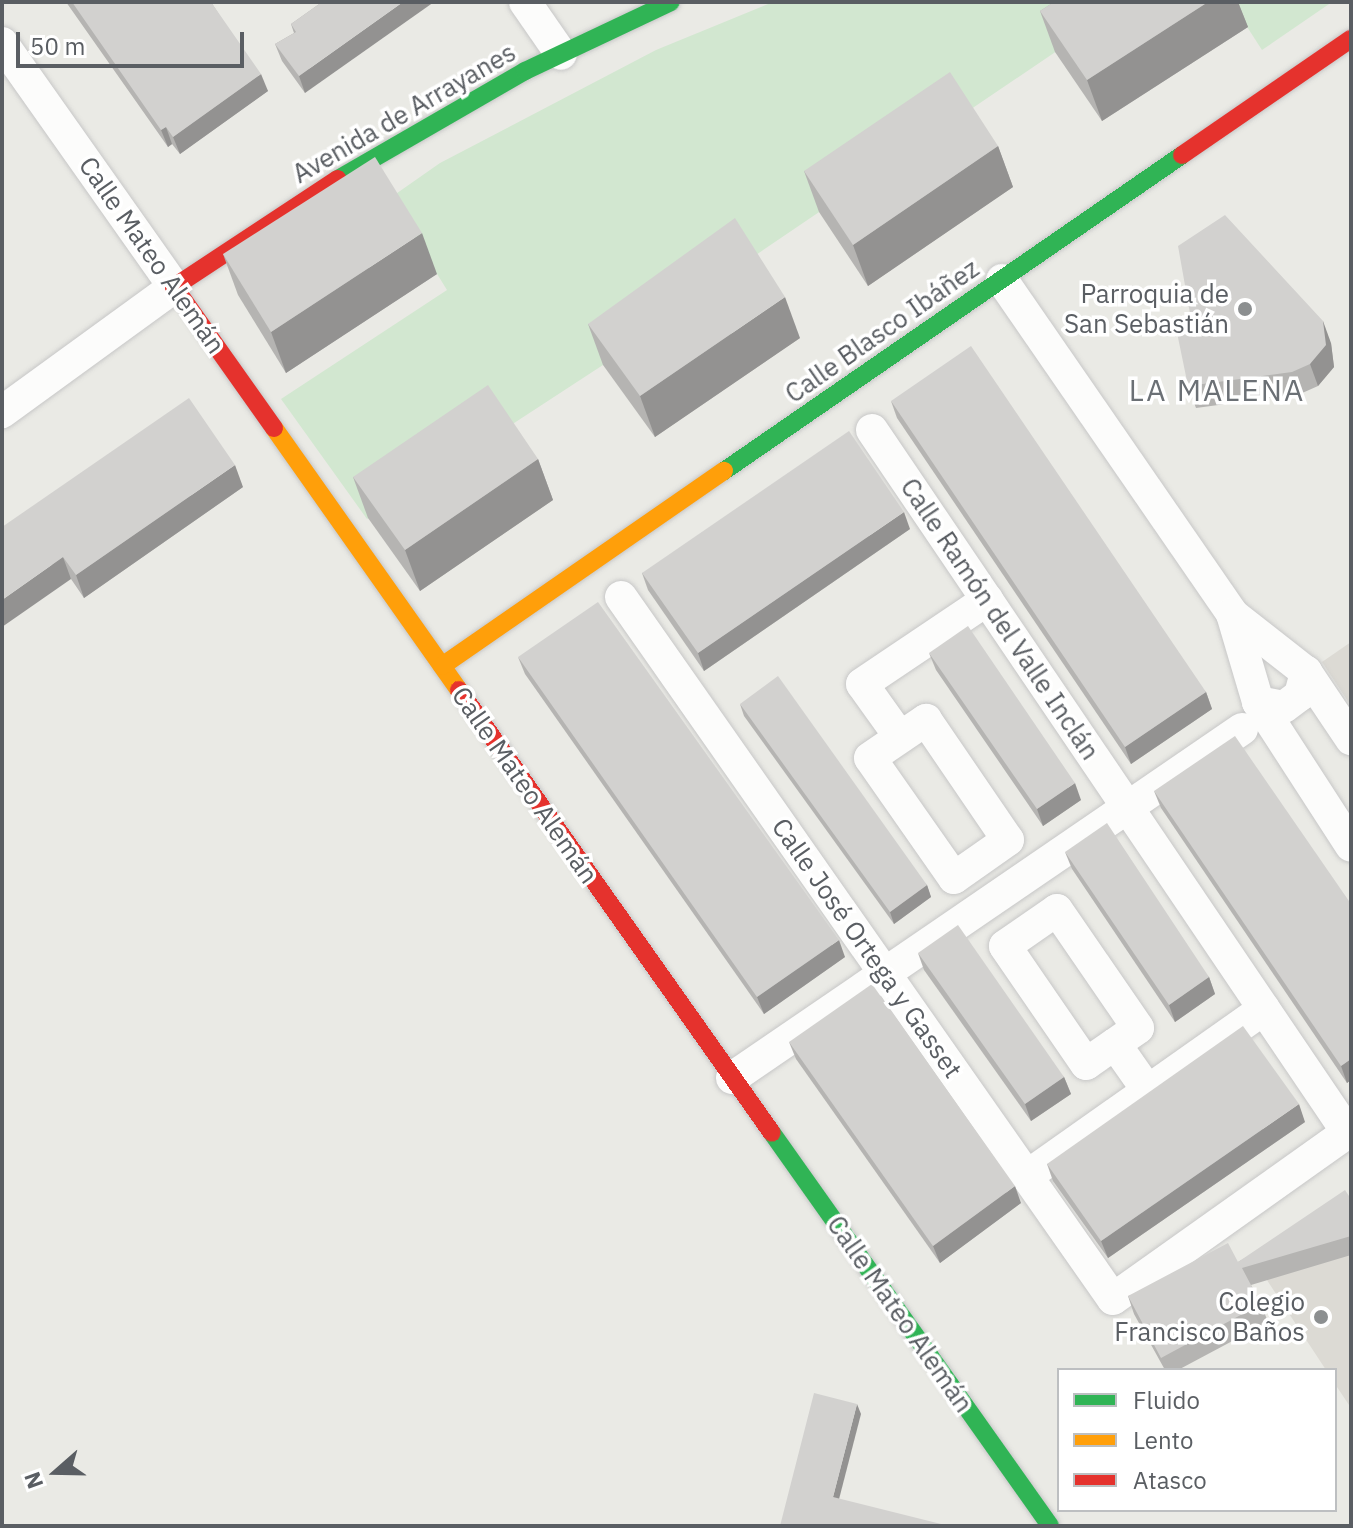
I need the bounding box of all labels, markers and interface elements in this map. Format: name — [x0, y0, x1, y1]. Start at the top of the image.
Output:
scale bar — [20, 16, 248, 66]
text: 50 m — [30, 30, 85, 62]
street label: Avenida de Arrayanes — [287, 36, 521, 190]
street label: Calle Mateo Alemán — [72, 151, 232, 359]
street label: Calle Blasco Ibáñez — [779, 253, 985, 409]
place label: Parroquia de San Sebastián — [1064, 278, 1229, 340]
marker: Parroquia de San Sebastián — [1236, 300, 1254, 318]
district label: LA MALENA — [1129, 372, 1305, 408]
street label: Calle Ramón del Valle Inclán — [894, 472, 1106, 766]
street label: Calle Mateo Alemán — [445, 681, 605, 889]
street label: Calle José Ortega y Gasset — [765, 812, 969, 1084]
street label: Calle Mateo Alemán — [820, 1210, 980, 1418]
place label: Colegio Francisco Baños — [1114, 1286, 1305, 1348]
marker: Colegio Francisco Baños — [1312, 1308, 1330, 1326]
legend — [1057, 1368, 1337, 1512]
text: Fluido — [1133, 1384, 1200, 1416]
text: Lento — [1133, 1424, 1193, 1456]
north arrow — [16, 1432, 96, 1512]
text: Atasco — [1133, 1464, 1207, 1496]
text: N — [17, 1468, 49, 1493]

